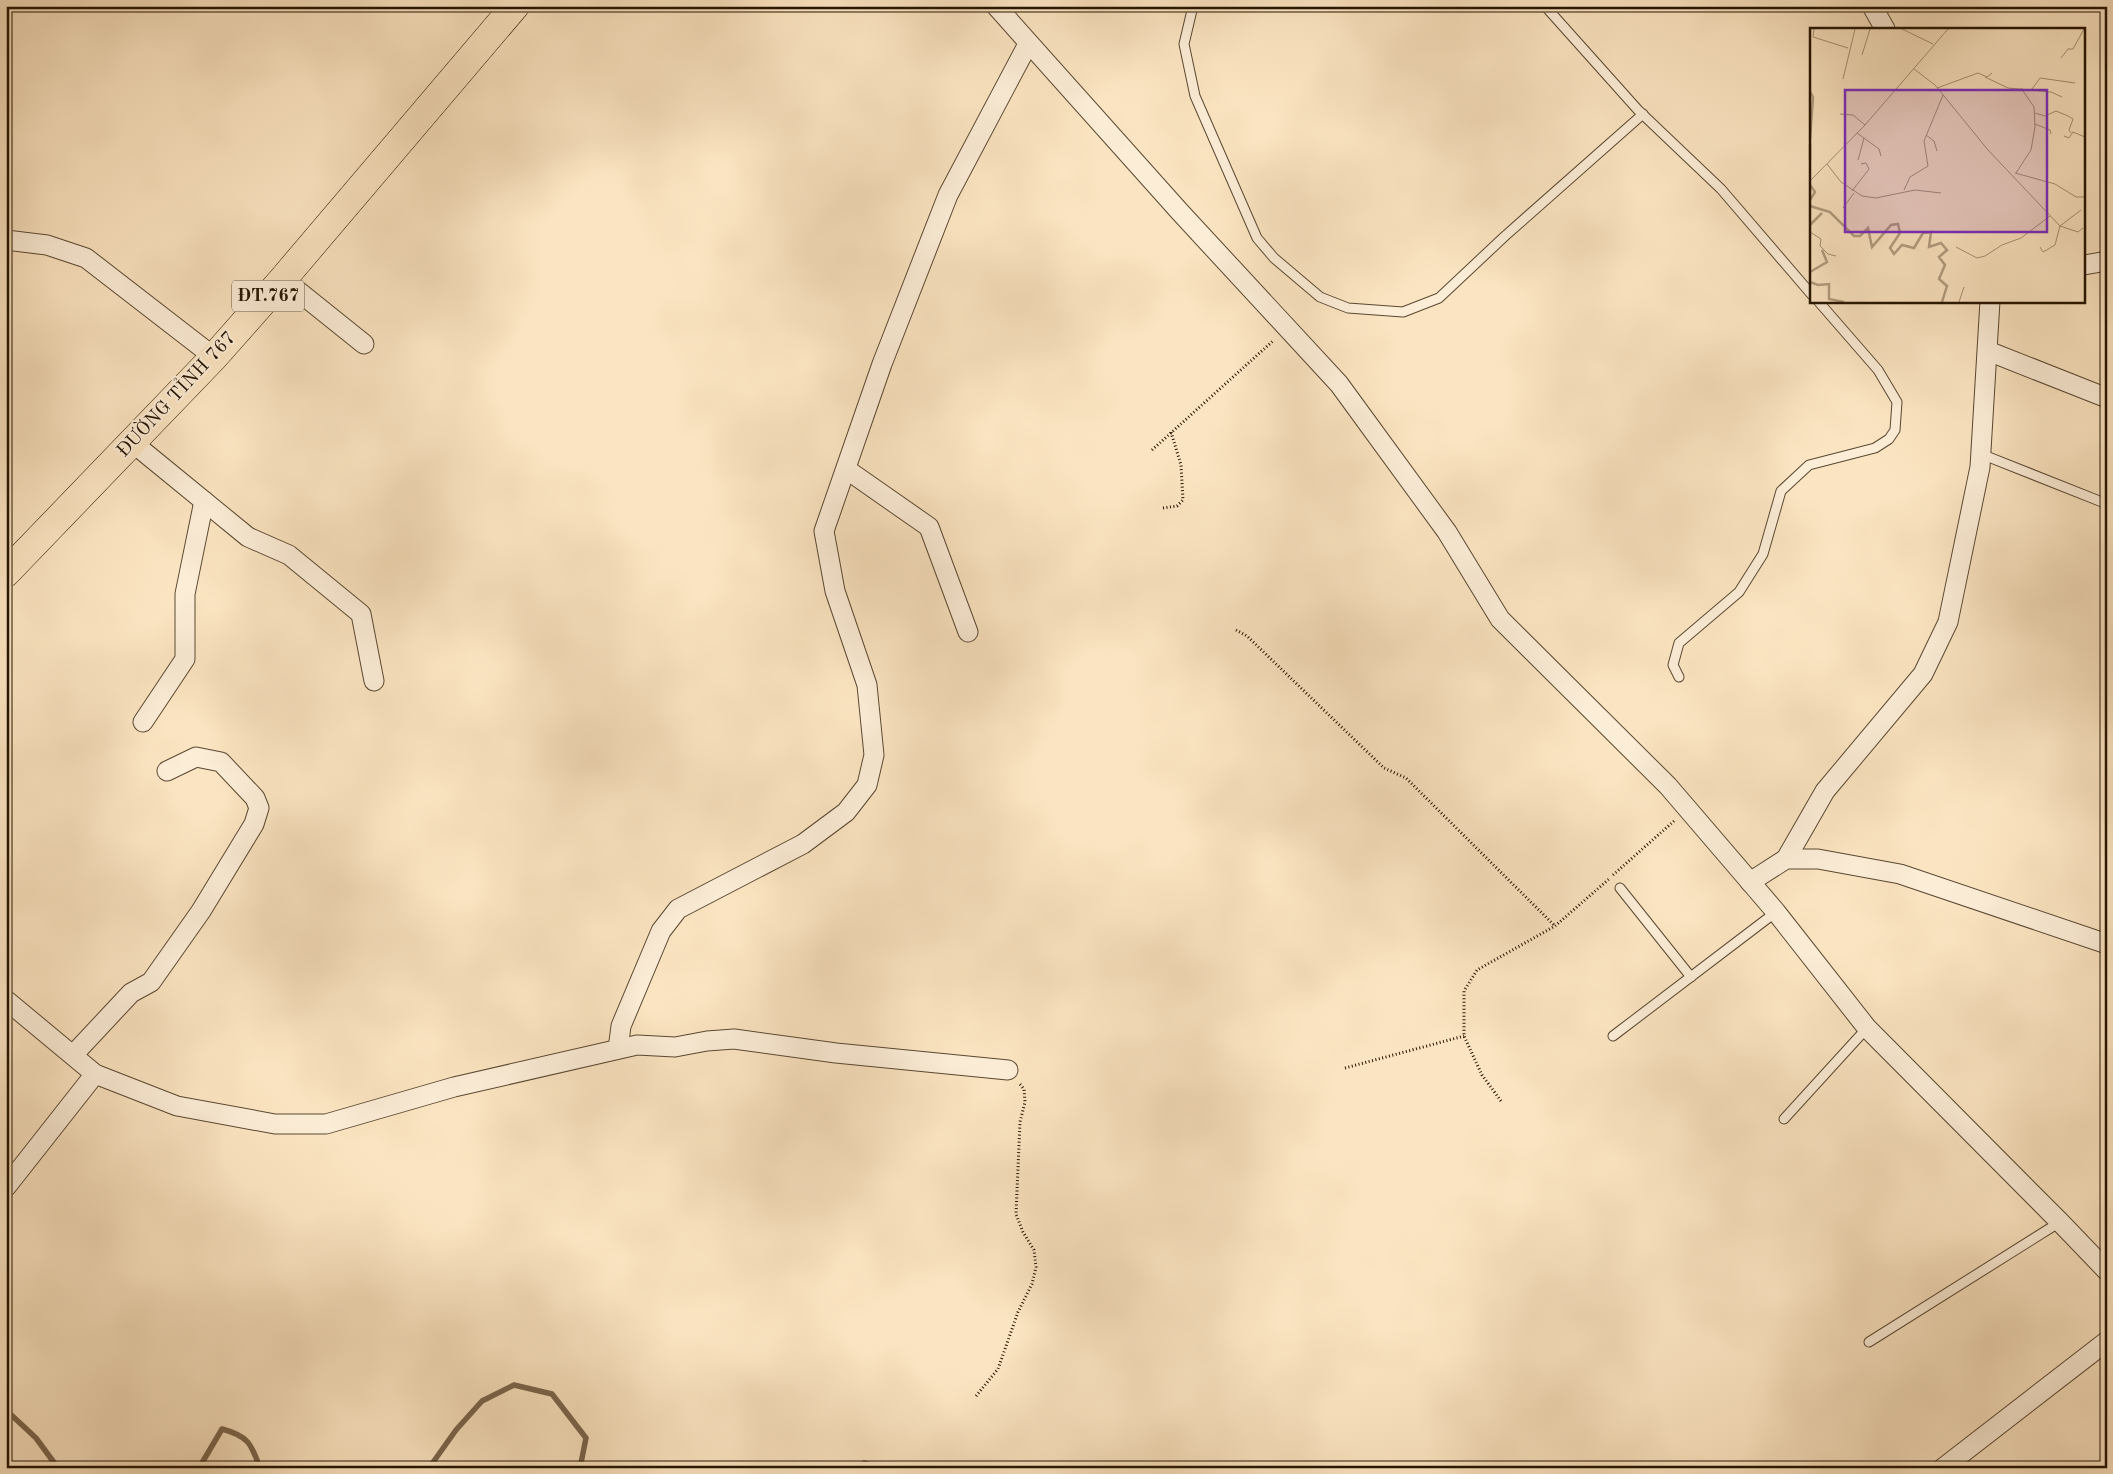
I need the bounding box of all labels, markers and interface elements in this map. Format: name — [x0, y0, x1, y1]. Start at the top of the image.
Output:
inset map — [1810, 28, 2086, 302]
road number: ĐT.767 — [232, 280, 304, 312]
street label: ĐƯỜNG TỈNH 767 — [110, 325, 240, 461]

